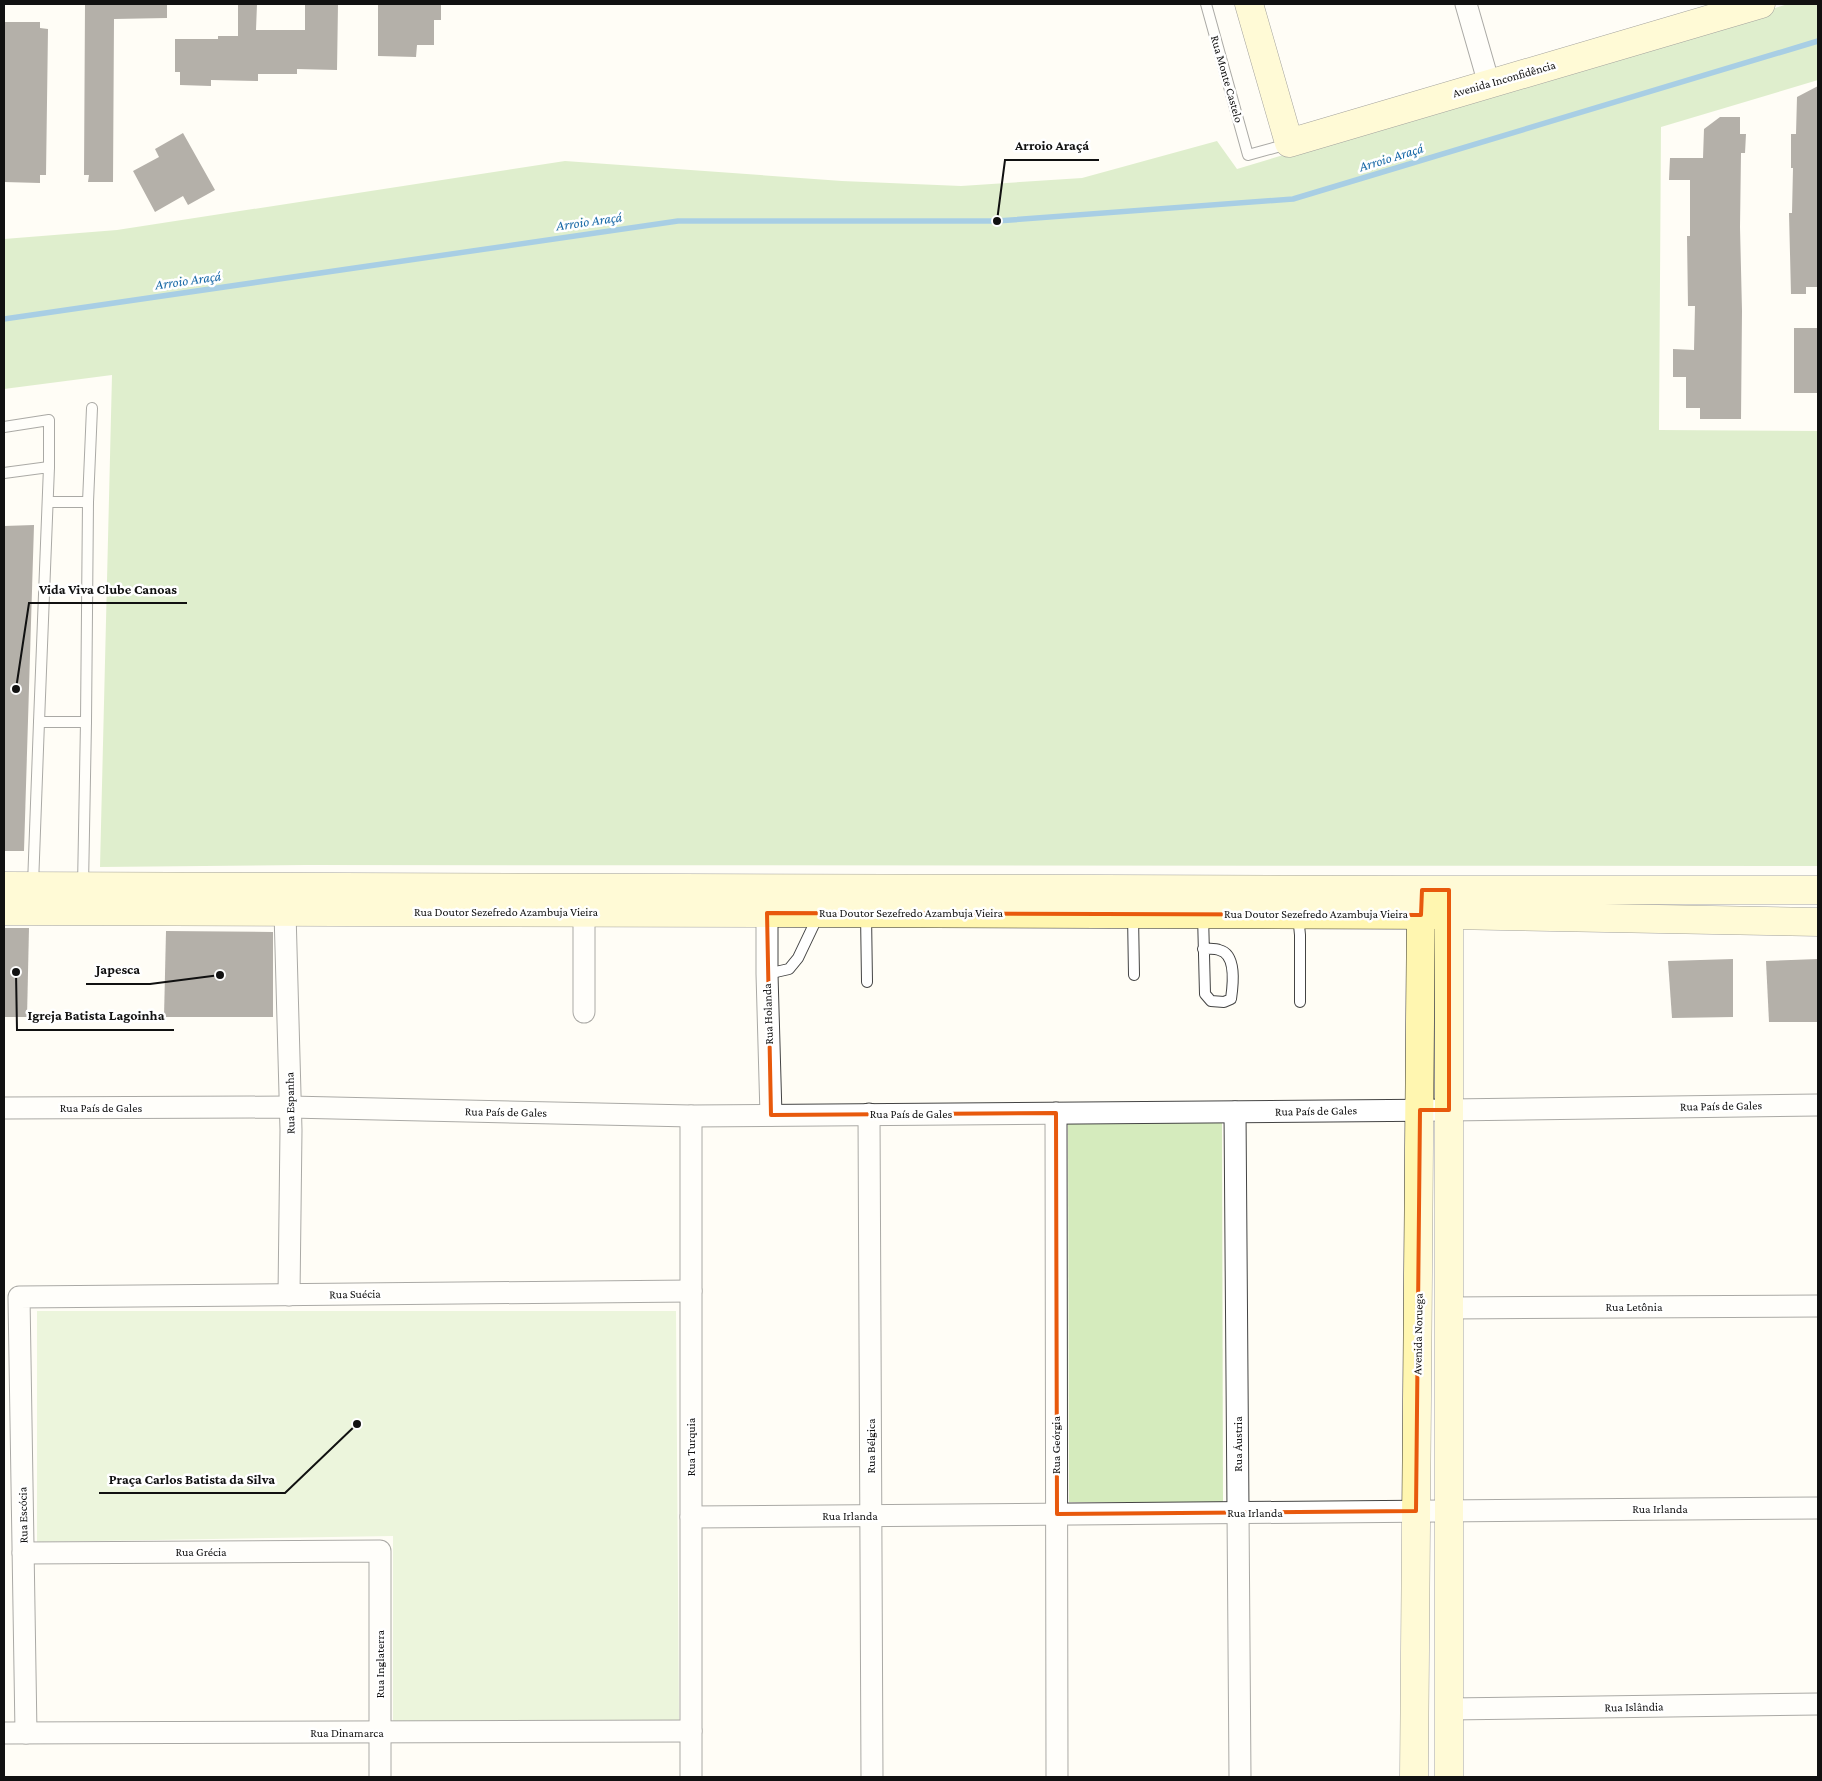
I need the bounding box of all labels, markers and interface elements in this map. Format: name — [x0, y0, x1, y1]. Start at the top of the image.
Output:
street label: Rua Monte Castelo — [1208, 34, 1246, 124]
street label: Avenida Inconfidência — [1451, 57, 1558, 100]
callout: Arroio Araçá — [1005, 131, 1099, 160]
text: Arroio Araçá — [1014, 137, 1089, 153]
water label: Arroio Araçá — [1356, 140, 1425, 175]
water label: Arroio Araçá — [554, 208, 623, 234]
water label: Arroio Araçá — [153, 267, 222, 293]
callout: Vida Viva Clube Canoas — [29, 574, 187, 603]
text: Vida Viva Clube Canoas — [38, 581, 177, 597]
street label: Rua Doutor Sezefredo Azambuja Vieira — [414, 905, 599, 919]
street label: Rua Doutor Sezefredo Azambuja Vieira — [819, 906, 1004, 920]
street label: Rua Doutor Sezefredo Azambuja Vieira — [1224, 907, 1409, 921]
callout: Japesca — [86, 955, 150, 984]
text: Japesca — [94, 961, 140, 977]
street label: Rua Holanda — [760, 983, 776, 1045]
callout: Igreja Batista Lagoinha — [17, 1001, 174, 1030]
text: Igreja Batista Lagoinha — [28, 1007, 165, 1024]
street label: Rua Espanha — [282, 1071, 298, 1134]
street label: Rua País de Gales — [1680, 1098, 1763, 1114]
street label: Rua País de Gales — [60, 1101, 142, 1115]
street label: Rua País de Gales — [1275, 1103, 1358, 1119]
street label: Rua País de Gales — [465, 1104, 548, 1120]
street label: Rua País de Gales — [870, 1107, 952, 1121]
street label: Rua Suécia — [329, 1287, 381, 1301]
street label: Avenida Noruega — [1410, 1292, 1426, 1375]
street label: Rua Letônia — [1606, 1300, 1663, 1314]
street label: Rua Geórgia — [1049, 1416, 1063, 1474]
street label: Rua Áustria — [1231, 1416, 1245, 1472]
street label: Rua Turquia — [684, 1417, 698, 1476]
street label: Rua Bélgica — [864, 1418, 878, 1474]
callout: Praça Carlos Batista da Silva — [99, 1464, 285, 1493]
text: Praça Carlos Batista da Silva — [109, 1471, 275, 1487]
street label: Rua Escócia — [16, 1486, 30, 1543]
street label: Rua Irlanda — [1632, 1502, 1688, 1516]
street label: Rua Irlanda — [1227, 1506, 1283, 1520]
street label: Rua Irlanda — [822, 1509, 878, 1523]
street label: Rua Grécia — [175, 1545, 227, 1559]
street label: Rua Inglaterra — [373, 1629, 387, 1698]
street label: Rua Islândia — [1604, 1699, 1664, 1715]
street label: Rua Dinamarca — [310, 1726, 384, 1740]

